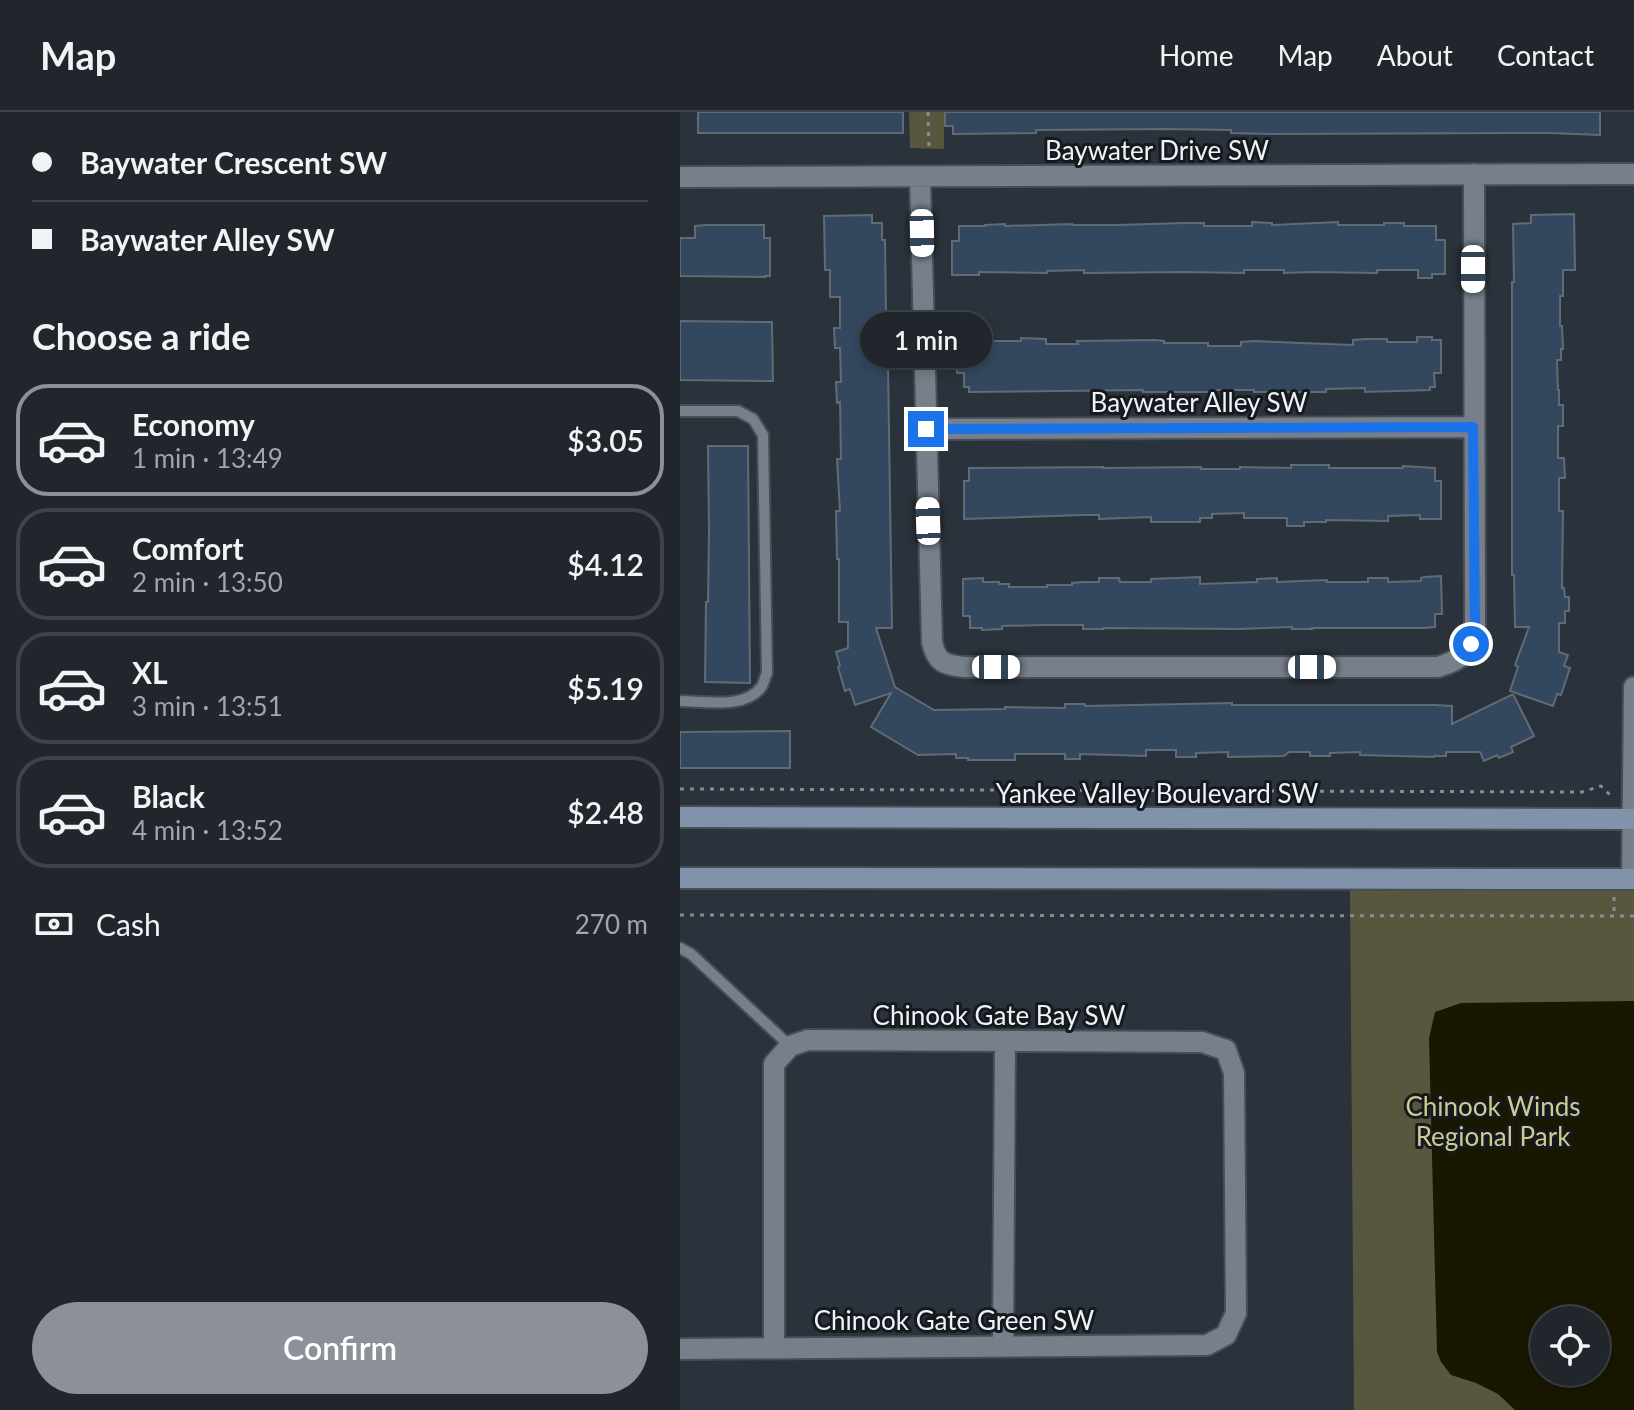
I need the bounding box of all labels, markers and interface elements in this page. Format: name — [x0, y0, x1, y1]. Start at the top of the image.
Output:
text: Map — [40, 32, 116, 78]
text: Home — [1159, 38, 1234, 72]
text: Map — [1278, 38, 1333, 72]
text: About — [1377, 38, 1453, 72]
text: Contact — [1497, 38, 1594, 72]
street label: Baywater Drive SW — [1045, 134, 1269, 166]
text: Baywater Crescent SW — [80, 144, 387, 180]
car — [910, 209, 934, 257]
text: Baywater Alley SW — [80, 221, 334, 257]
car — [1461, 245, 1485, 293]
callout: 1 min — [860, 313, 992, 369]
text: Choose a ride — [32, 314, 251, 358]
text: 1 min — [894, 324, 958, 356]
street label: Baywater Alley SW — [1091, 386, 1308, 418]
icon: car — [36, 404, 108, 476]
text: Economy — [132, 406, 255, 442]
route end — [908, 411, 944, 447]
text: $3.05 — [567, 422, 644, 458]
text: 1 min · 13:49 — [132, 442, 283, 474]
car — [915, 497, 941, 545]
icon: car — [36, 528, 108, 600]
text: Comfort — [132, 530, 244, 566]
text: $4.12 — [567, 546, 644, 582]
text: 2 min · 13:50 — [132, 566, 283, 598]
route start — [1453, 626, 1489, 662]
icon: car — [36, 652, 108, 724]
text: XL — [132, 654, 168, 690]
car — [972, 655, 1020, 679]
car — [1288, 655, 1336, 679]
text: $5.19 — [567, 670, 644, 706]
text: 3 min · 13:51 — [132, 690, 283, 722]
icon: car — [36, 776, 108, 848]
street label: Yankee Valley Boulevard SW — [996, 777, 1318, 809]
text: Black — [132, 778, 205, 814]
text: $2.48 — [567, 794, 644, 830]
text: 4 min · 13:52 — [132, 814, 283, 846]
icon: cash — [32, 902, 76, 946]
text: Cash — [96, 906, 161, 942]
text: 270 m — [575, 908, 648, 940]
street label: Chinook Gate Bay SW — [873, 999, 1126, 1031]
park label: Chinook Winds Regional Park — [1405, 1090, 1581, 1152]
button: Confirm — [32, 1302, 648, 1394]
street label: Chinook Gate Green SW — [814, 1304, 1094, 1336]
map controls — [1530, 1306, 1610, 1386]
button: locate — [1530, 1306, 1610, 1386]

